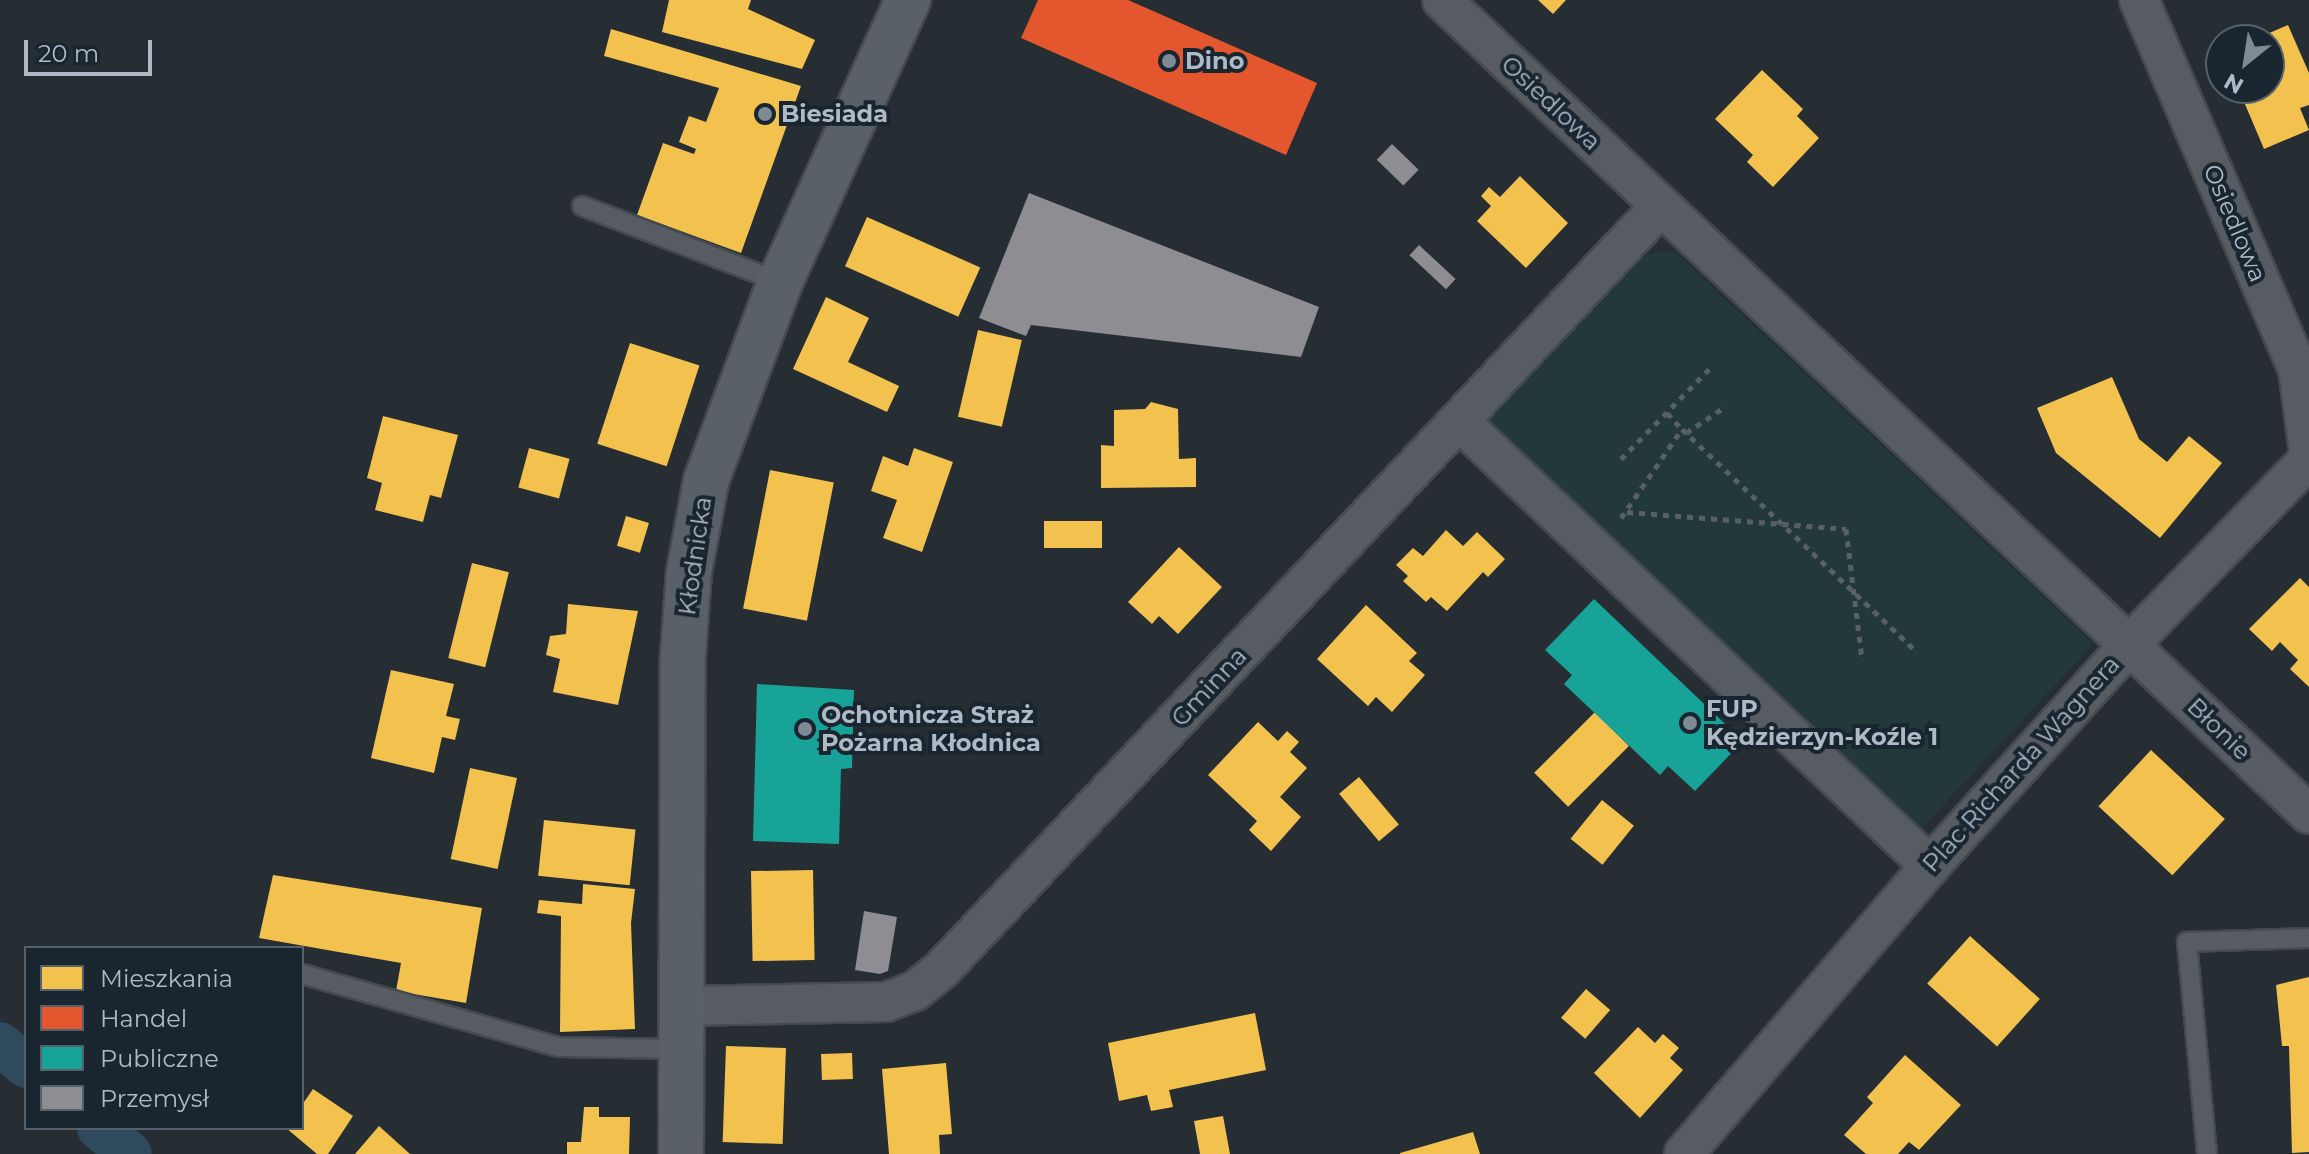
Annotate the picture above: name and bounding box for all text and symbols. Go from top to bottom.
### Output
scale bar [28,24,156,74]
north arrow [2205,24,2285,104]
text: 20 m [38,39,99,68]
place label: Dino [1185,47,1244,75]
street label: Osiedlowa [1495,50,1607,156]
marker: Dino [1160,52,1178,70]
text: N [2219,67,2248,100]
place label: Biesiada [781,100,888,128]
marker: Biesiada [756,105,774,123]
street label: Osiedlowa [2197,160,2273,286]
street label: Kłodnicka [672,495,718,617]
street label: Gminna [1165,642,1253,732]
street label: Plac Richarda Wagnera [1916,650,2126,878]
street label: Błonie [2181,692,2257,766]
place label: FUP Kędzierzyn-Koźle 1 [1706,695,1938,751]
place label: Ochotnicza Straż Pożarna Kłodnica [821,701,1041,757]
marker: FUP Kędzierzyn-Koźle 1 [1681,714,1699,732]
marker: Ochotnicza Straż Pożarna Kłodnica [796,720,814,738]
legend [24,946,304,1130]
text: Mieszkania [100,964,233,993]
text: Handel [100,1004,187,1033]
text: Publiczne [100,1044,219,1073]
text: Przemysł [100,1084,209,1113]

